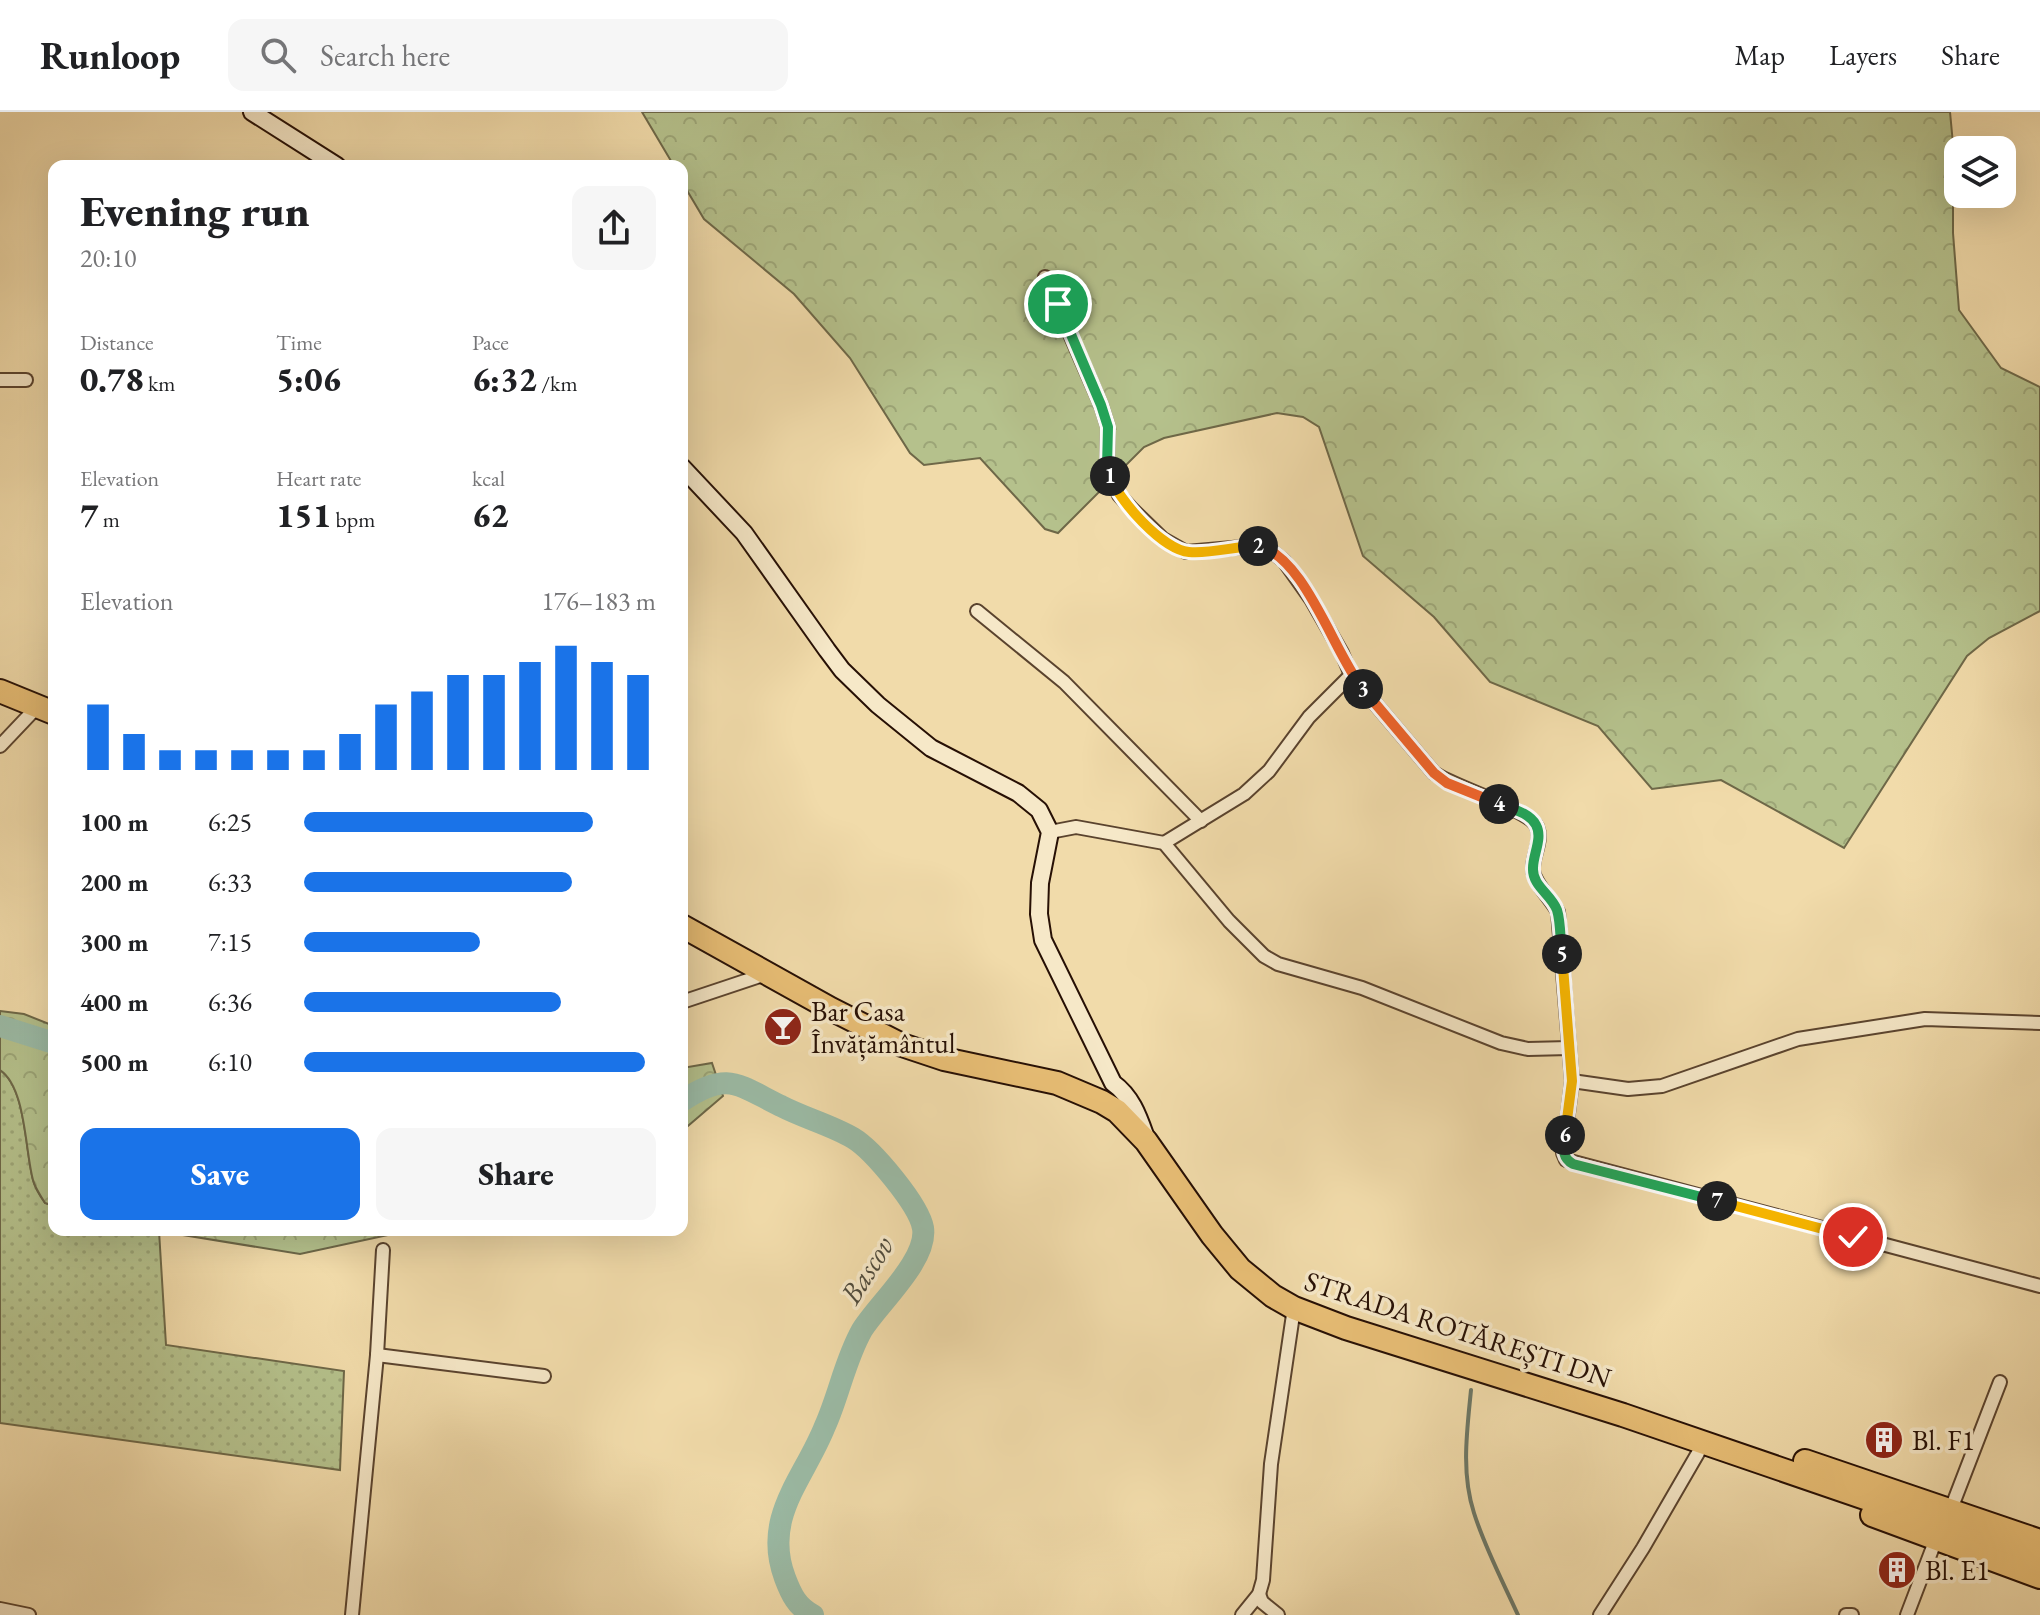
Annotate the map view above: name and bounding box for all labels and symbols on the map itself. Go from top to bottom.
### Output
pin [1024,270,1092,338]
pin: 1 [1090,456,1130,496]
pin: 2 [1238,526,1278,566]
pin: 3 [1343,669,1383,709]
pin: 4 [1479,784,1519,824]
pin: 5 [1542,934,1582,974]
place label: Bar Casa Învățământul [811,993,956,1061]
bar icon: Bar Casa Învățământul [762,1006,804,1048]
pin: 6 [1545,1115,1585,1155]
pin: 7 [1697,1181,1737,1221]
pin [1819,1203,1887,1271]
water label: Bascov [830,1229,902,1312]
street label: STRADA ROTĂREȘTI DN [1300,1262,1616,1396]
building icon: Bl. F1 [1863,1419,1905,1461]
place label: Bl. F1 [1912,1422,1975,1458]
building icon: Bl. E1 [1876,1549,1918,1591]
place label: Bl. E1 [1925,1552,1989,1588]

